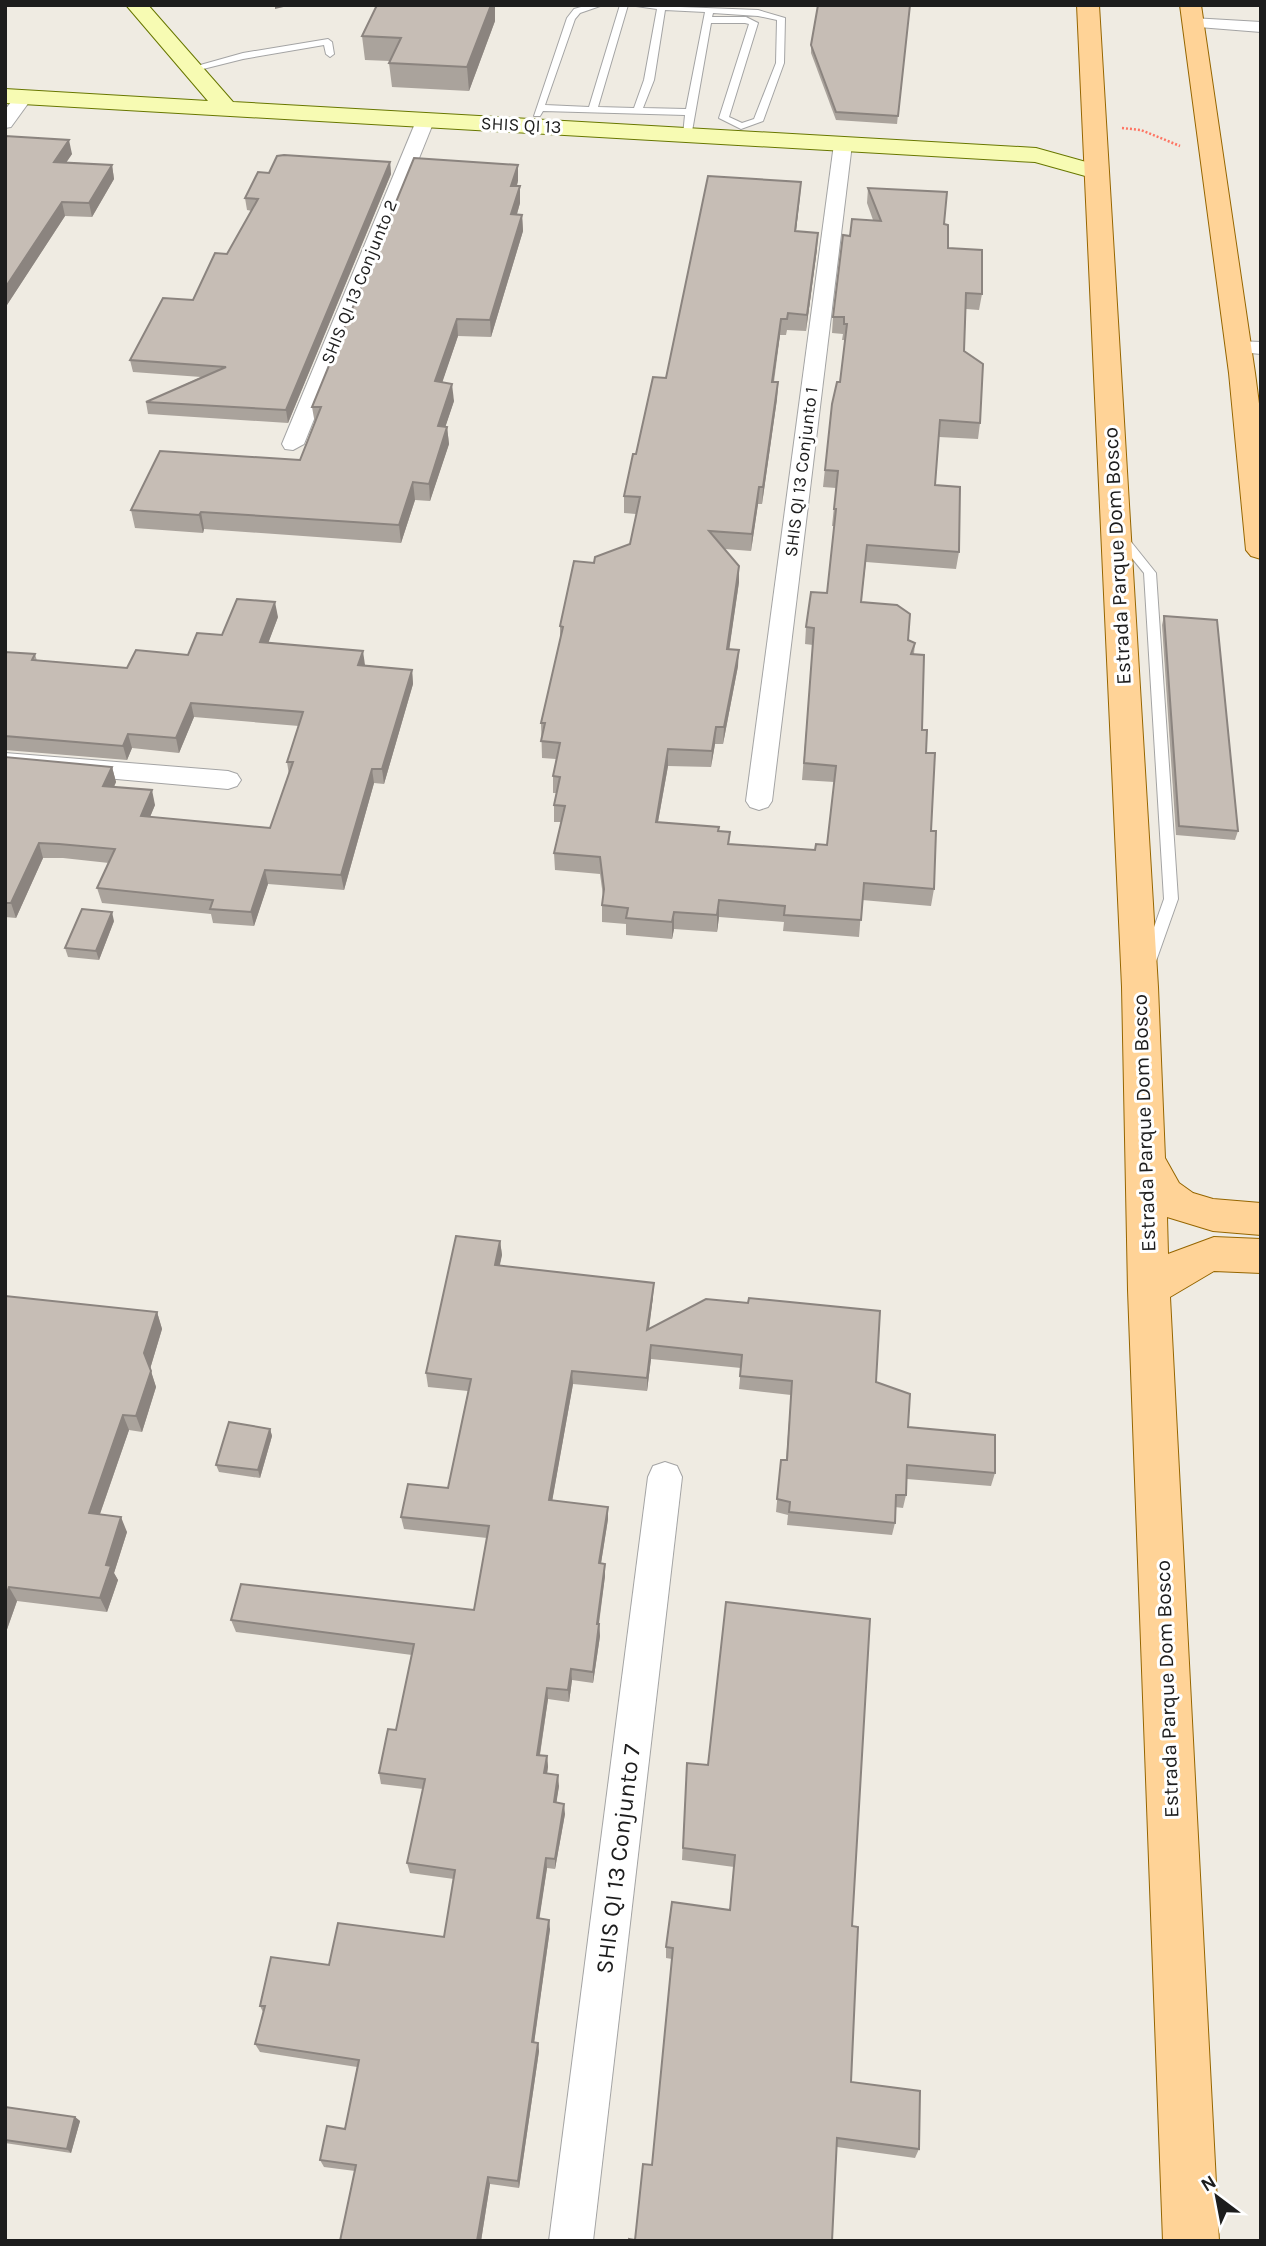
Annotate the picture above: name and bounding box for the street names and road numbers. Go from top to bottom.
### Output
street label: SHIS QI 13 [480,112,562,138]
street label: SHIS QI 13 Conjunto 2 [316,197,402,367]
street label: SHIS QI 13 Conjunto 1 [780,386,822,558]
street label: Estrada Parque Dom Bosco [1098,426,1136,686]
street label: Estrada Parque Dom Bosco [1128,994,1160,1252]
street label: Estrada Parque Dom Bosco [1151,1560,1183,1818]
street label: SHIS QI 13 Conjunto 7 [590,1742,646,1976]

